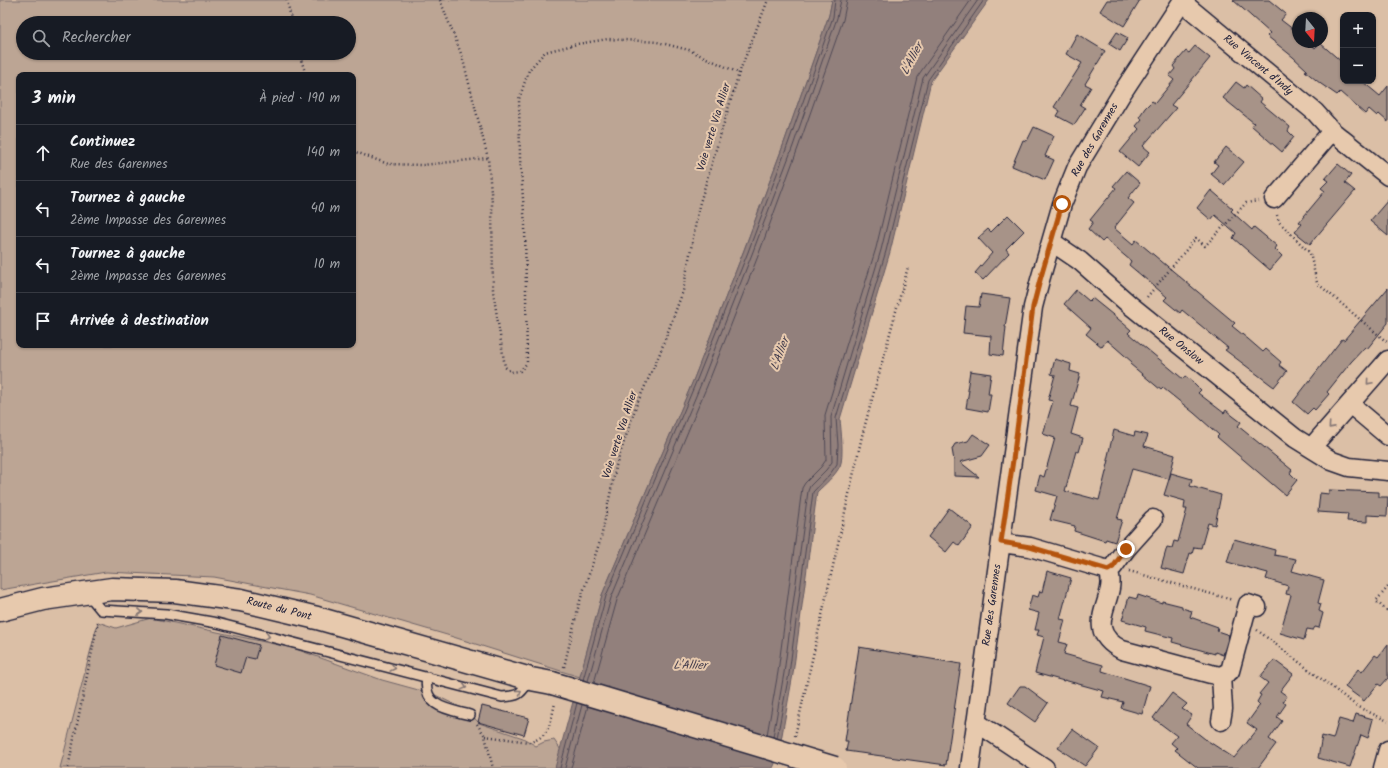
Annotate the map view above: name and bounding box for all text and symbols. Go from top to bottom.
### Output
north arrow [1292,12,1328,48]
map controls [1340,12,1376,84]
button: + [1340,12,1376,48]
search box [16,16,356,60]
text: Rechercher [62,26,130,50]
icon: search [30,27,52,49]
street label: Rue Vincent d'Indy [1219,30,1298,100]
water label: L'Allier [896,37,930,78]
button: − [1340,48,1376,84]
street label: Voie verte Via Allier [692,80,736,173]
text: 3 min [32,85,76,112]
text: À pied · 190 m [259,88,340,109]
street label: Rue des Garennes [1067,100,1124,180]
text: Continuez [70,130,135,154]
icon: ahead [32,142,54,164]
text: 140 m [307,142,340,163]
text: Rue des Garennes [70,154,167,175]
text: Tournez à gauche [70,186,185,210]
route start [1053,195,1071,213]
icon: left [32,198,54,220]
text: 40 m [311,198,340,219]
text: 2ème Impasse des Garennes [70,210,226,231]
text: Tournez à gauche [70,242,185,266]
icon: left [32,254,54,276]
text: 10 m [314,254,340,275]
text: 2ème Impasse des Garennes [70,266,226,287]
text: Arrivée à destination [70,309,209,333]
icon: arrive [32,310,54,332]
street label: Rue Onslow [1155,322,1208,370]
water label: L'Allier [765,332,796,373]
one-way arrow [1367,377,1374,384]
street label: Voie verte Via Allier [597,388,643,481]
one-way arrow [1328,421,1335,429]
route end [1117,540,1135,558]
street label: Rue des Garennes [977,563,1007,647]
street label: Route du Pont [245,592,314,626]
one-way arrow [137,608,143,617]
one-way arrow [263,631,270,640]
water label: L'Allier [673,656,710,675]
one-way arrow [389,663,396,672]
one-way arrow [461,682,468,691]
one-way arrow [514,690,521,697]

